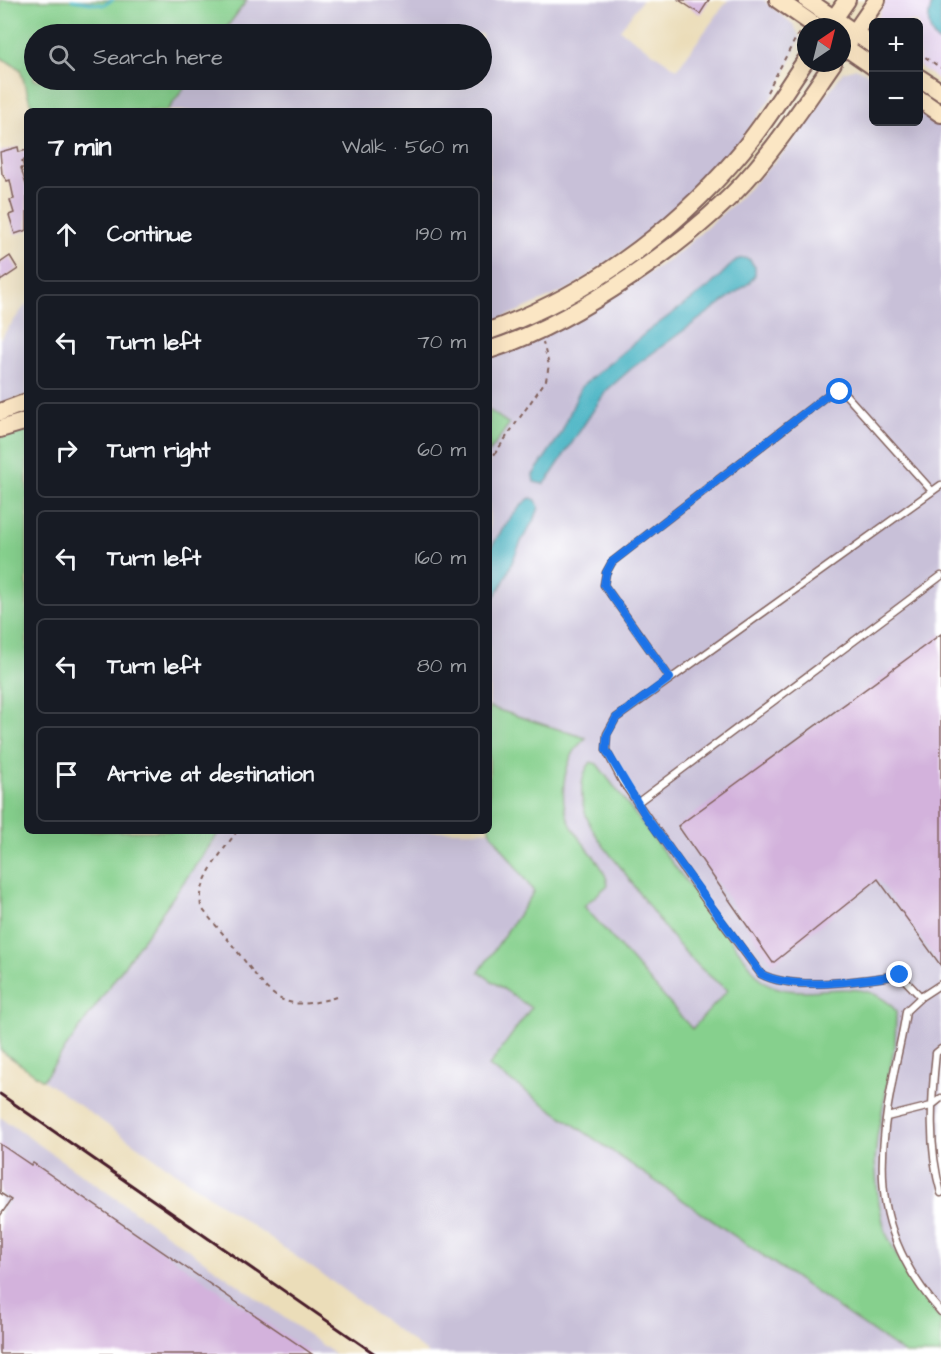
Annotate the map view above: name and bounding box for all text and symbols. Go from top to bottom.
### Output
north arrow [797,18,851,72]
map controls [869,18,923,126]
button: + [869,18,923,72]
search box [24,24,492,90]
icon: search [45,41,78,74]
text: Search here [93,42,223,73]
button: − [869,72,923,126]
text: 7 min [48,129,112,165]
text: Walk · 560 m [342,133,468,161]
icon: ahead [50,218,83,251]
text: Continue [107,219,192,250]
text: 190 m [416,220,466,248]
icon: left [50,326,83,359]
text: Turn left [107,327,201,358]
text: 70 m [418,328,466,356]
route start [826,378,852,404]
icon: right [50,434,83,467]
text: Turn right [107,435,210,466]
text: 60 m [417,436,466,464]
icon: left [50,542,83,575]
text: Turn left [107,543,201,574]
text: 160 m [415,544,466,572]
icon: left [50,650,83,683]
text: Turn left [107,651,201,682]
text: 80 m [417,652,466,680]
icon: arrive [50,758,83,791]
text: Arrive at destination [107,759,314,790]
route end [886,961,912,987]

